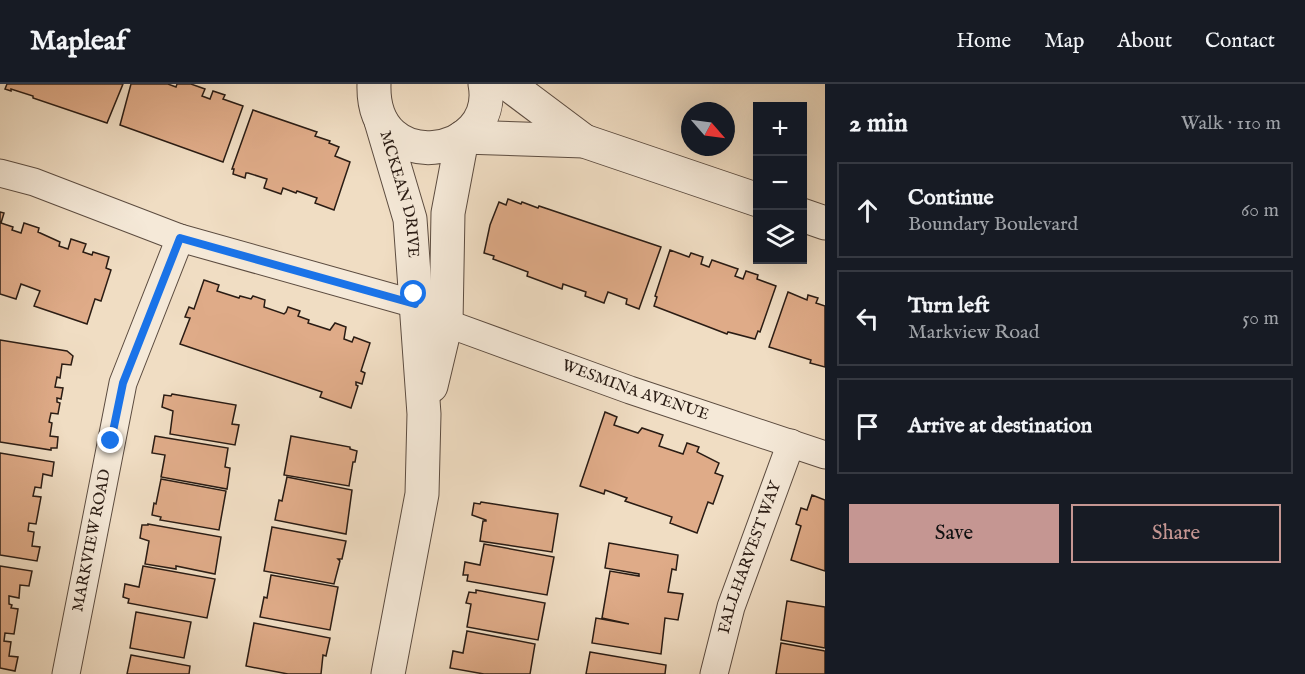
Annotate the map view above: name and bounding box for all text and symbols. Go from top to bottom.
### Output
text: Mapleaf [30,24,126,59]
text: Home [956,28,1011,55]
text: Map [1044,28,1084,55]
text: About [1117,28,1172,55]
text: Contact [1205,28,1275,55]
north arrow [681,102,735,156]
map controls [753,102,807,264]
button: + [753,102,807,156]
text: 2 min [849,107,908,140]
text: Walk · 110 m [1181,111,1281,136]
street label: MCKEAN DRIVE [374,129,423,259]
button: − [753,156,807,210]
text: Continue [908,184,994,212]
icon: ahead [851,194,884,227]
text: 60 m [1241,198,1279,223]
button: layers [753,210,807,264]
text: Boundary Boulevard [908,212,1078,237]
route start [400,280,426,306]
text: Turn left [908,292,990,320]
icon: left [851,302,884,335]
text: 50 m [1242,306,1279,331]
text: Markview Road [908,320,1039,345]
street label: WESMINA AVENUE [559,356,711,426]
icon: arrive [851,410,884,443]
text: Arrive at destination [908,412,1092,440]
route end [97,427,123,453]
street label: MARKVIEW ROAD [68,467,116,614]
street label: FALLHARVEST WAY [715,478,786,636]
button: Save [849,504,1059,563]
button: Share [1071,504,1281,563]

